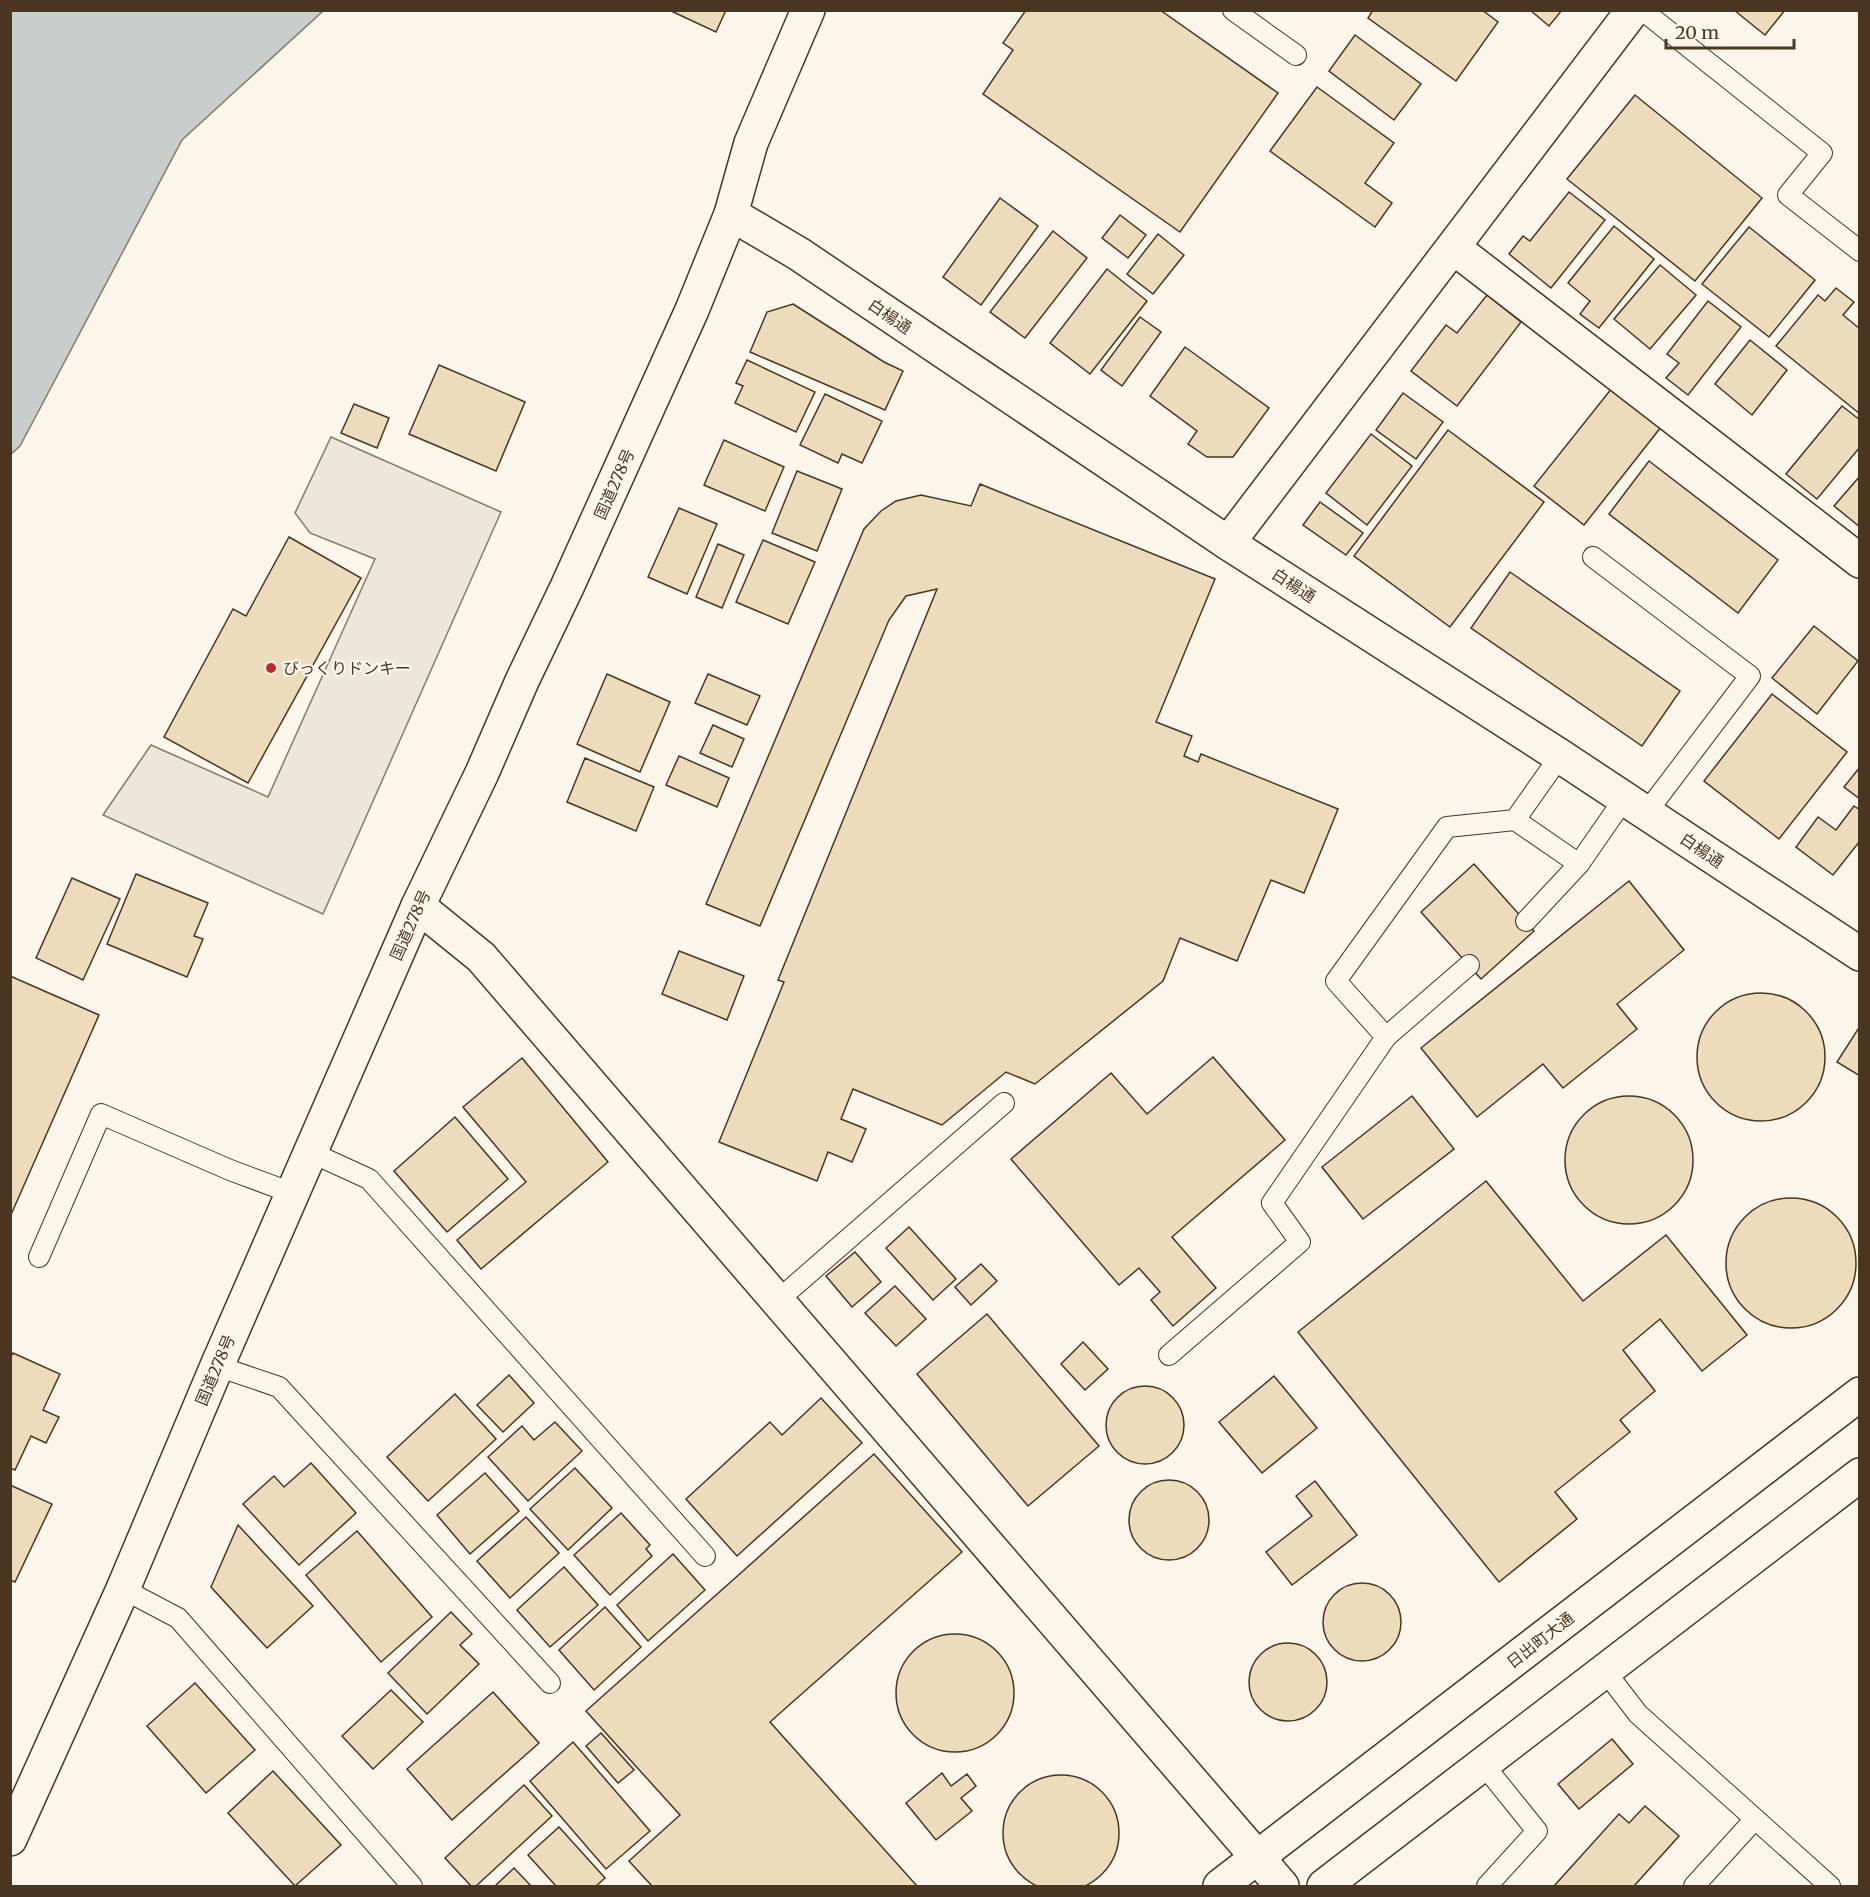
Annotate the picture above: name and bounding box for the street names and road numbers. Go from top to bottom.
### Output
street label: 白楊通 [865,294,915,338]
street label: 国道278号 [590,446,638,522]
street label: 白楊通 [1268,564,1320,606]
street label: 白楊通 [1677,828,1727,872]
street label: 国道278号 [386,887,434,963]
street label: 国道278号 [191,1331,239,1409]
street label: 日出町大通 [1502,1607,1578,1673]

